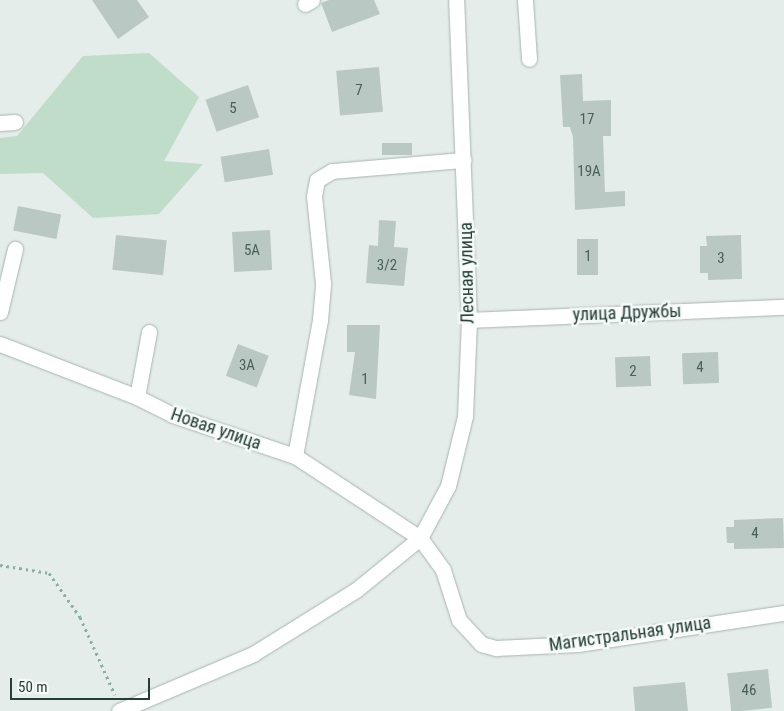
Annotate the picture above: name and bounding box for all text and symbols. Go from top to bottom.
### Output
house number: 7 [355,82,363,100]
house number: 5 [229,100,237,118]
house number: 17 [580,111,594,129]
house number: 19А [577,163,601,181]
street label: Лесная улица [455,222,479,324]
house number: 5А [244,242,260,260]
house number: 1 [584,248,592,266]
house number: 3 [717,250,725,268]
house number: 3/2 [377,257,397,275]
street label: улица Дружбы [572,300,682,326]
house number: 3А [239,357,255,375]
house number: 4 [696,359,704,377]
house number: 2 [629,363,637,381]
house number: 1 [361,371,369,389]
street label: Новая улица [168,403,264,455]
house number: 4 [751,525,759,543]
street label: Магистральная улица [548,612,712,656]
scale bar [12,668,152,700]
text: 50 m [18,678,48,696]
house number: 46 [742,682,756,700]

